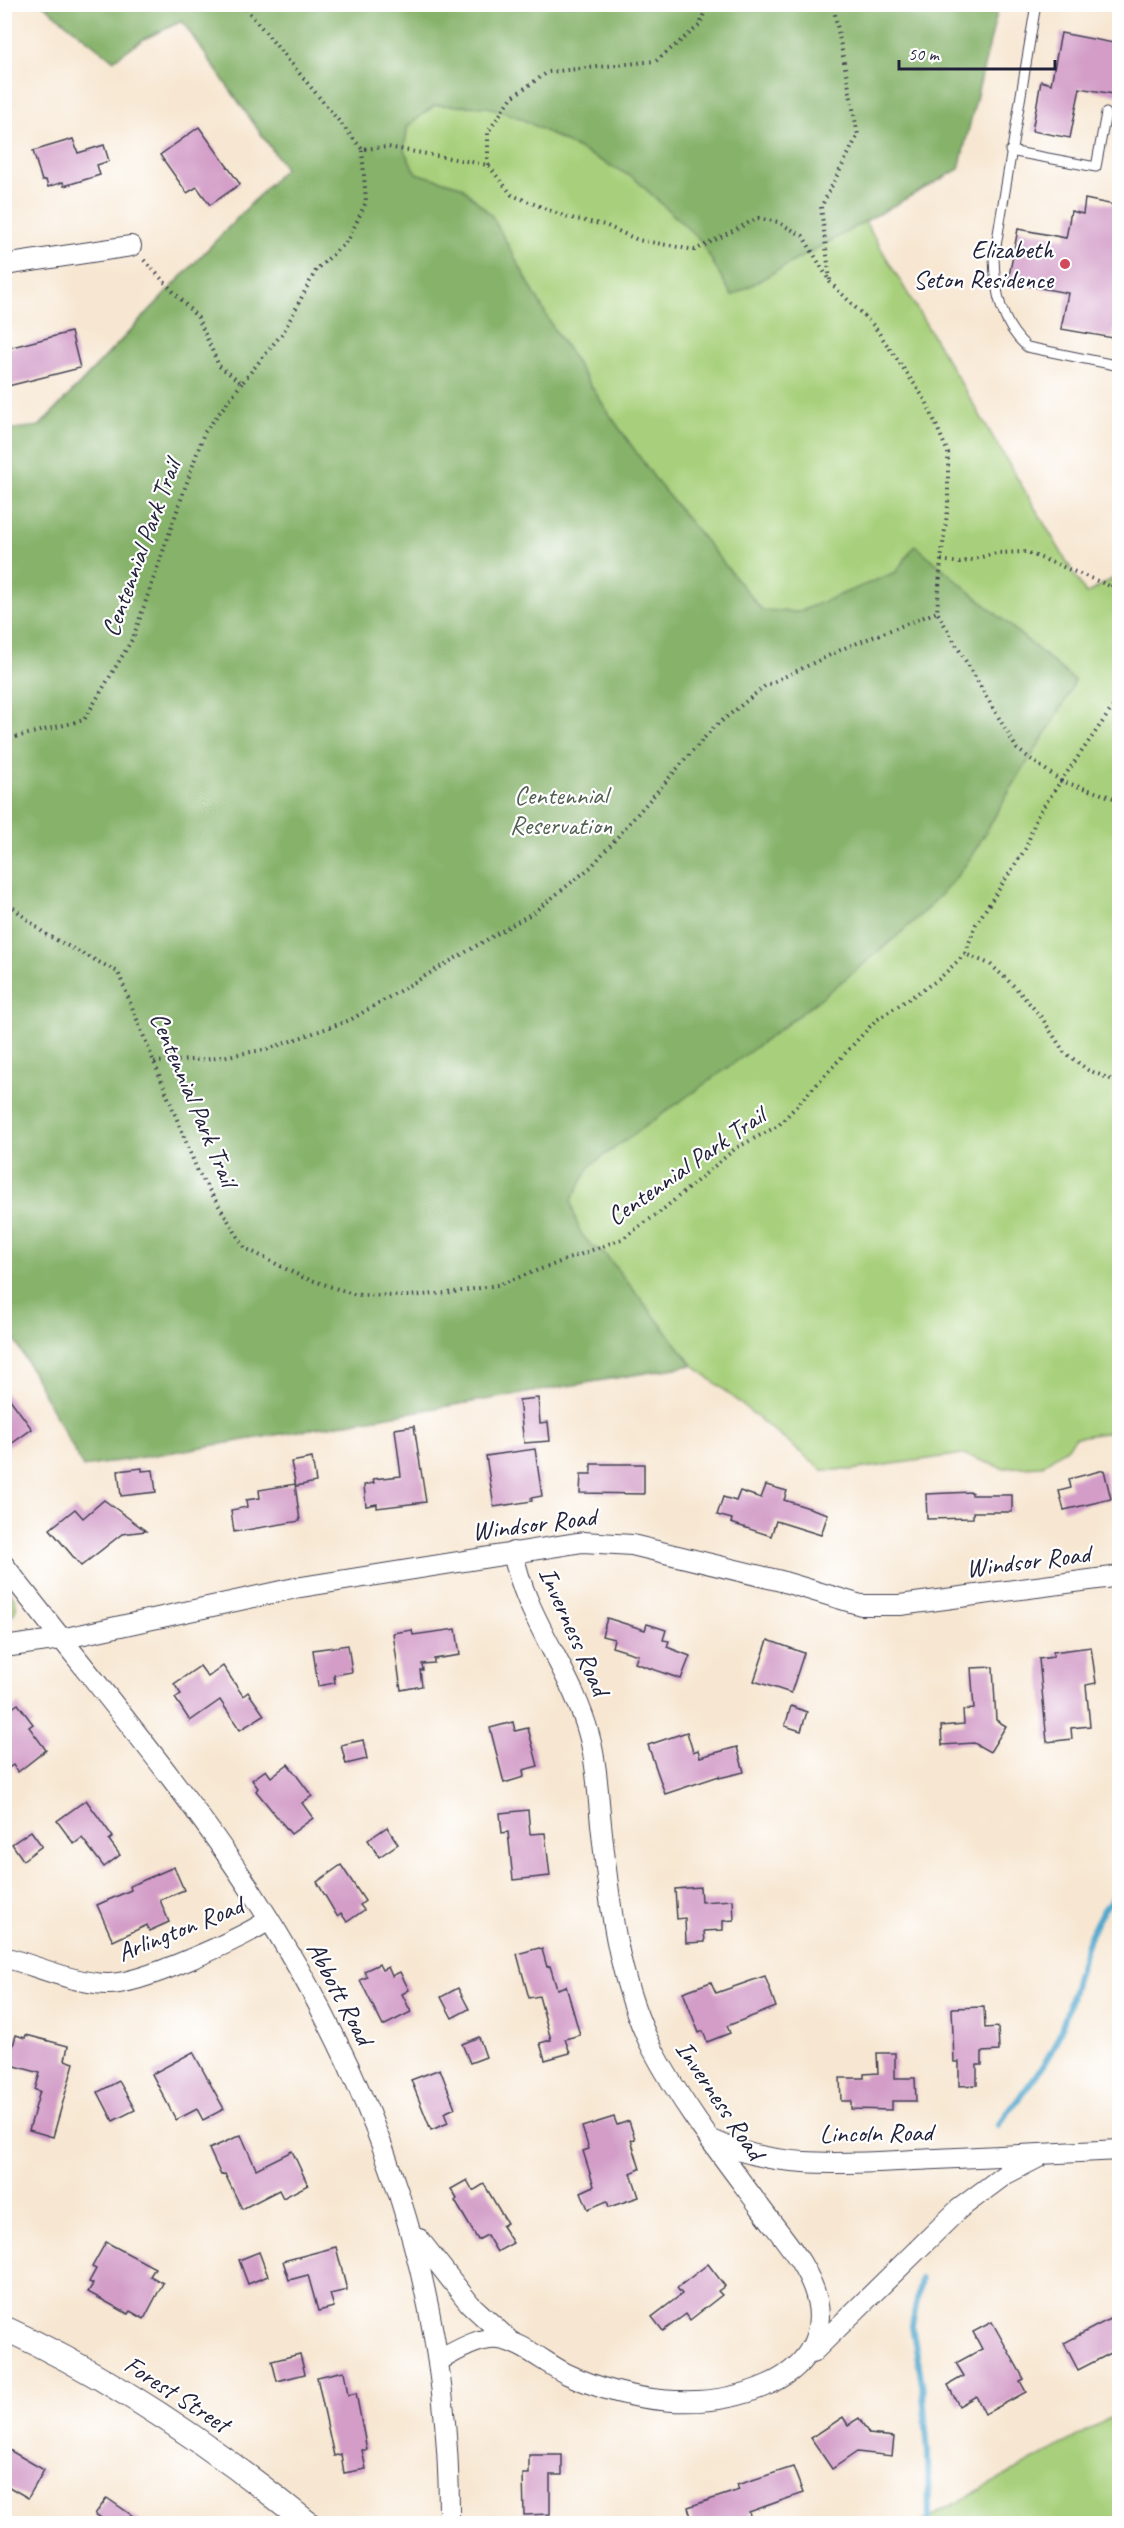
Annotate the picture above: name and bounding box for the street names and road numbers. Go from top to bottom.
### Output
street label: Centennial Park Trail [94,451,190,641]
street label: Centennial Park Trail [142,1007,247,1195]
street label: Centennial Park Trail [600,1097,775,1233]
street label: Windsor Road [470,1500,602,1548]
street label: Windsor Road [964,1537,1096,1585]
street label: Inverness Road [531,1562,618,1704]
street label: Arlington Road [112,1887,251,1969]
street label: Abbott Road [299,1936,383,2054]
street label: Inverness Road [668,2034,774,2169]
street label: Lincoln Road [819,2115,937,2150]
street label: Forest Street [118,2348,239,2442]

